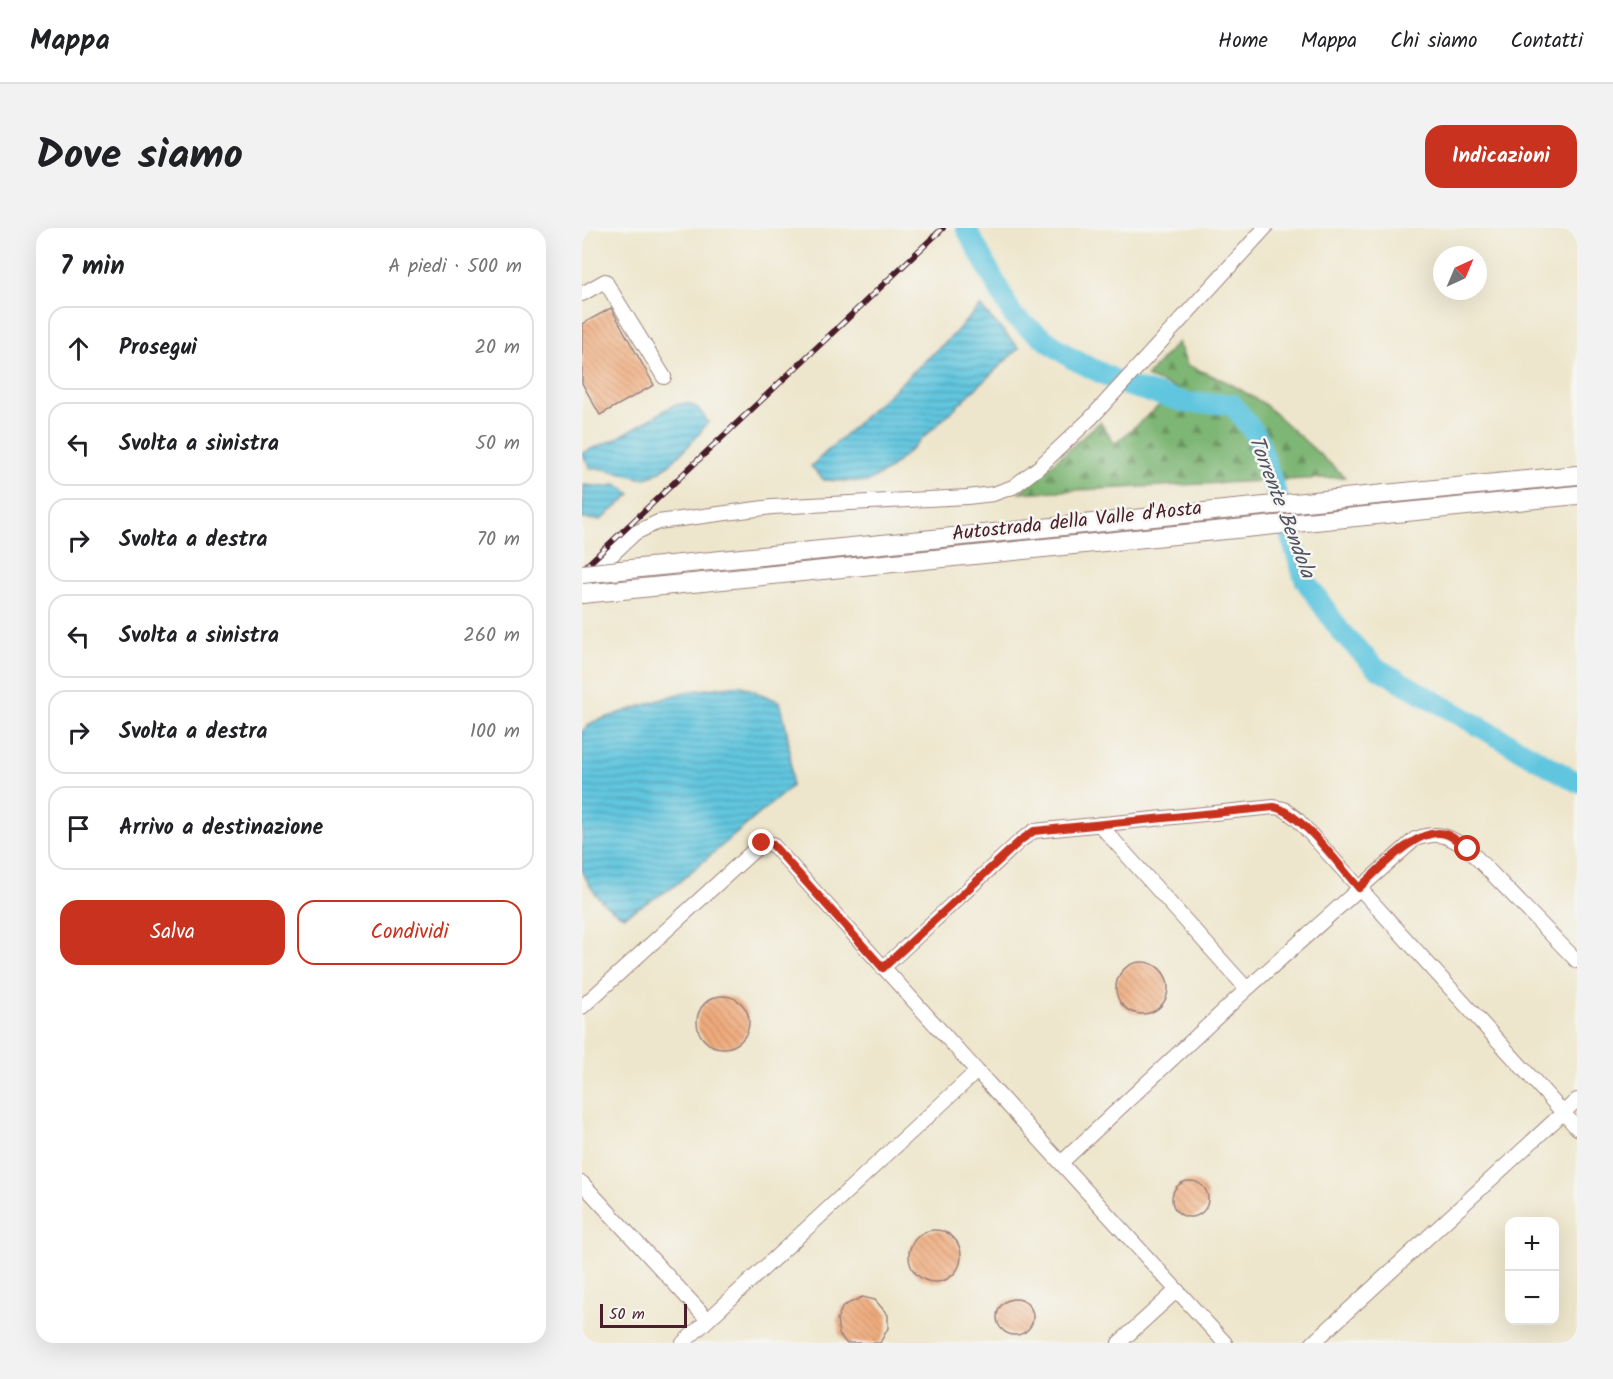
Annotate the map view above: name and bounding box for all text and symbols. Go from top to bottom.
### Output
text: Mappa [30,19,110,64]
text: Home [1218,25,1268,58]
text: Mappa [1301,25,1357,58]
text: Chi siamo [1390,25,1477,58]
text: Contatti [1510,25,1583,58]
text: Dove siamo [36,123,243,190]
button: Indicazioni [1425,125,1577,188]
text: 7 min [60,246,125,288]
north arrow [1433,246,1487,300]
text: A piedi · 500 m [388,251,522,283]
text: Prosegui [119,331,197,366]
icon: ahead [62,332,95,365]
text: 20 m [474,332,520,364]
text: Svolta a sinistra [119,427,279,462]
icon: left [62,428,95,461]
text: 50 m [475,428,520,460]
water label: Torrente Bendola [1239,431,1324,584]
street label: Autostrada della Valle d'Aosta [951,493,1203,551]
text: Svolta a destra [119,523,268,558]
icon: right [62,524,95,557]
text: 70 m [477,524,520,556]
text: Svolta a sinistra [119,619,279,654]
icon: left [62,620,95,653]
text: 260 m [463,620,520,652]
text: Svolta a destra [119,715,268,750]
icon: right [62,716,95,749]
text: 100 m [470,716,520,748]
text: Arrivo a destinazione [119,811,323,846]
icon: arrive [62,812,95,845]
route end [748,829,774,855]
route start [1454,835,1480,861]
button: Salva [60,900,285,965]
button: Condividi [297,900,522,965]
map controls [1505,1217,1559,1325]
button: + [1505,1217,1559,1271]
button: − [1505,1271,1559,1325]
scale bar [600,1301,687,1328]
text: 50 m [609,1302,645,1327]

